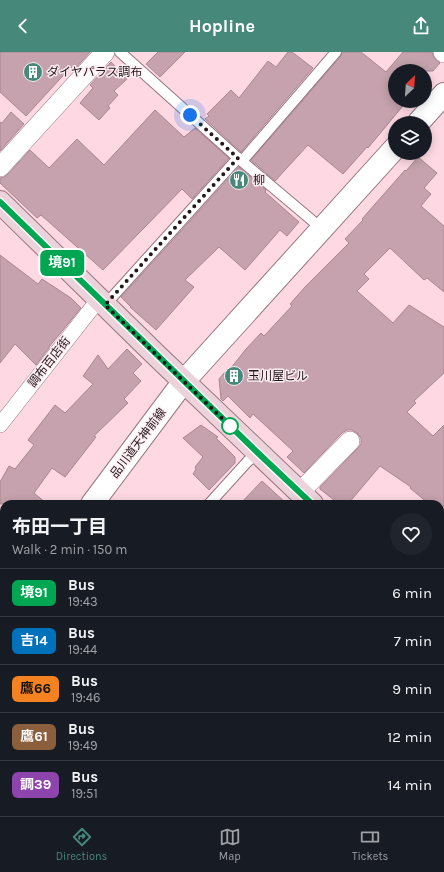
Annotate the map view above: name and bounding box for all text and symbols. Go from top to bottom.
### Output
icon: back [12,15,34,37]
text: Hopline [189,15,255,37]
icon: share [410,15,432,37]
building icon: ダイヤパラス調布 [22,61,44,83]
north arrow [388,64,432,108]
map controls [388,64,432,160]
place label: ダイヤパラス調布 [47,65,142,79]
your location [180,105,200,125]
button: layers [388,116,432,160]
restaurant icon: 柳 [228,169,250,191]
place label: 柳 [253,173,265,187]
line badge: 境91 [39,250,85,276]
text: 境91 [48,254,76,271]
street label: 調布百店街 [25,334,73,390]
building icon: 玉川屋ビル [223,365,245,387]
place label: 玉川屋ビル [248,369,308,383]
street label: 品川道天神前線 [107,405,169,481]
unlabelled marker [221,417,239,435]
button: heart [390,513,432,555]
text: 布田一丁目 [12,516,107,538]
text: Walk · 2 min · 150 m [12,542,127,557]
text: Bus [68,576,95,594]
text: 境91 [20,584,48,601]
text: 6 min [392,584,432,602]
text: 19:43 [68,594,98,609]
text: Bus [68,624,95,642]
text: 吉14 [20,632,48,649]
text: 7 min [394,632,432,650]
text: 19:44 [68,642,97,657]
text: Bus [71,672,98,690]
text: 鷹66 [20,680,51,697]
text: 9 min [392,680,432,698]
text: 19:46 [71,690,101,705]
text: Bus [68,720,95,738]
text: 鷹61 [20,728,48,745]
text: 12 min [387,728,432,746]
text: 19:49 [68,738,98,753]
text: Bus [71,768,98,786]
text: 調39 [20,776,51,793]
text: 14 min [388,776,432,794]
text: 19:51 [71,786,98,801]
tab: Directions [56,826,107,863]
tab: Map [219,826,241,863]
tab: Tickets [352,826,388,863]

